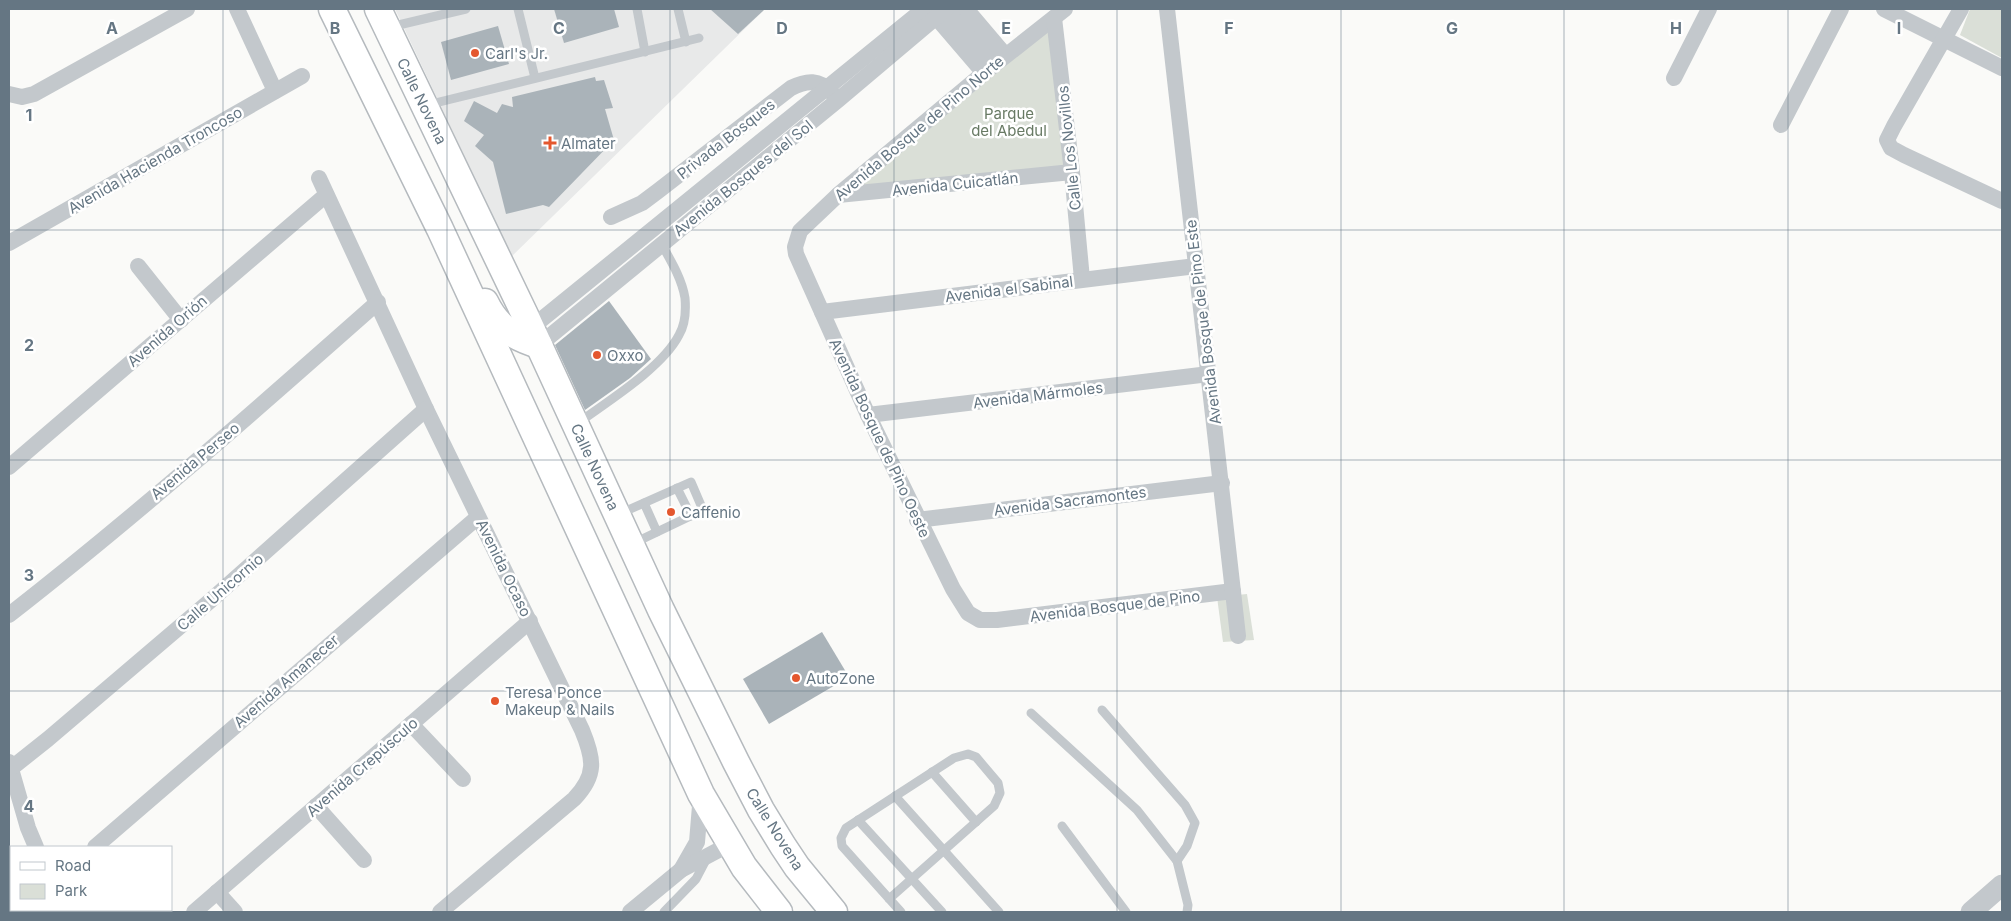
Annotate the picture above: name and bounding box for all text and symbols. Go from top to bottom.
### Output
text: A [106,18,118,38]
text: B [330,18,340,38]
text: C [553,18,565,38]
text: D [776,18,788,38]
text: E [1001,18,1011,38]
text: F [1224,18,1234,38]
text: G [1446,18,1458,38]
text: H [1670,18,1682,38]
text: I [1897,18,1901,38]
place label: Carl's Jr. [485,44,548,63]
marker: Carl's Jr. [469,47,481,59]
street label: Avenida Bosque de Pino Norte [830,51,1008,205]
street label: Calle Novena [393,55,451,147]
street label: Calle Los Novillos [1053,85,1085,211]
street label: Privada Bosques [673,95,779,183]
street label: Avenida Hacienda Troncoso [64,102,246,218]
park label: Parque del Abedul [971,104,1047,140]
text: 1 [26,105,32,125]
street label: Avenida Bosques del Sol [669,116,817,240]
place label: Almater [561,134,616,153]
marker: Almater [543,136,557,150]
street label: Avenida Cuicatlán [891,168,1019,200]
street label: Avenida Bosque de Pino Este [1181,219,1225,425]
street label: Avenida el Sabinal [944,272,1074,306]
street label: Avenida Orión [123,291,211,371]
text: 2 [24,335,34,355]
street label: Avenida Bosque de Pino Oeste [825,335,935,541]
place label: Oxxo [607,346,644,365]
marker: Oxxo [591,349,603,361]
street label: Avenida Mármoles [972,378,1104,412]
street label: Avenida Perseo [147,418,243,504]
street label: Calle Novena [567,420,623,514]
street label: Avenida Sacramontes [993,482,1147,520]
place label: Caffenio [681,503,741,522]
marker: Caffenio [665,506,677,518]
street label: Avenida Ocaso [472,516,536,620]
street label: Calle Unicornio [173,549,267,635]
text: 3 [24,565,34,585]
street label: Avenida Bosque de Pino [1029,586,1201,626]
street label: Avenida Amanecer [230,630,343,732]
place label: AutoZone [806,669,875,688]
marker: AutoZone [790,672,802,684]
place label: Teresa Ponce Makeup & Nails [505,683,615,719]
marker: Teresa Ponce Makeup & Nails [489,695,501,707]
street label: Avenida Crepúsculo [302,713,422,821]
street label: Calle Novena [742,784,808,874]
text: 4 [24,796,35,816]
legend [10,846,172,911]
text: Road [55,856,91,875]
text: Park [55,881,88,900]

